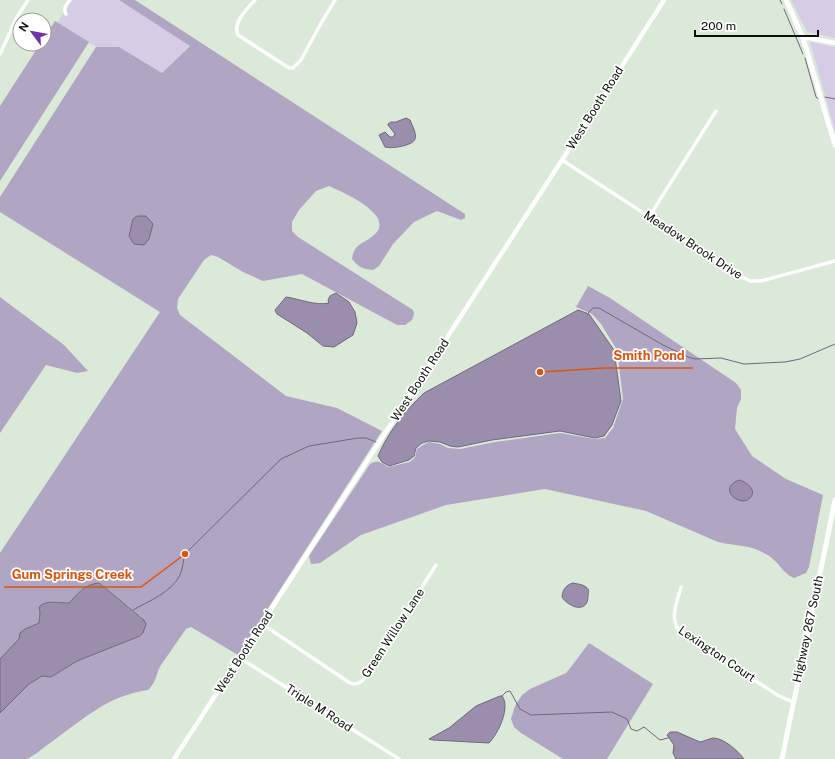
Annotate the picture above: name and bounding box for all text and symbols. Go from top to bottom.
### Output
north arrow [12,12,52,52]
scale bar [695,12,818,38]
text: 200 m [701,19,736,33]
text: N [16,20,31,34]
street label: West Booth Road [564,64,626,152]
street label: Meadow Brook Drive [641,208,745,282]
street label: West Booth Road [388,336,452,424]
callout: Smith Pond [605,343,693,368]
text: Smith Pond [613,348,685,363]
callout: Gum Springs Creek [4,562,141,587]
text: Gum Springs Creek [12,567,133,582]
street label: Highway 267 South [790,574,826,684]
street label: Green Willow Lane [359,585,427,680]
street label: West Booth Road [212,608,276,696]
street label: Lexington Court [676,623,758,685]
street label: Triple M Road [283,681,355,735]

